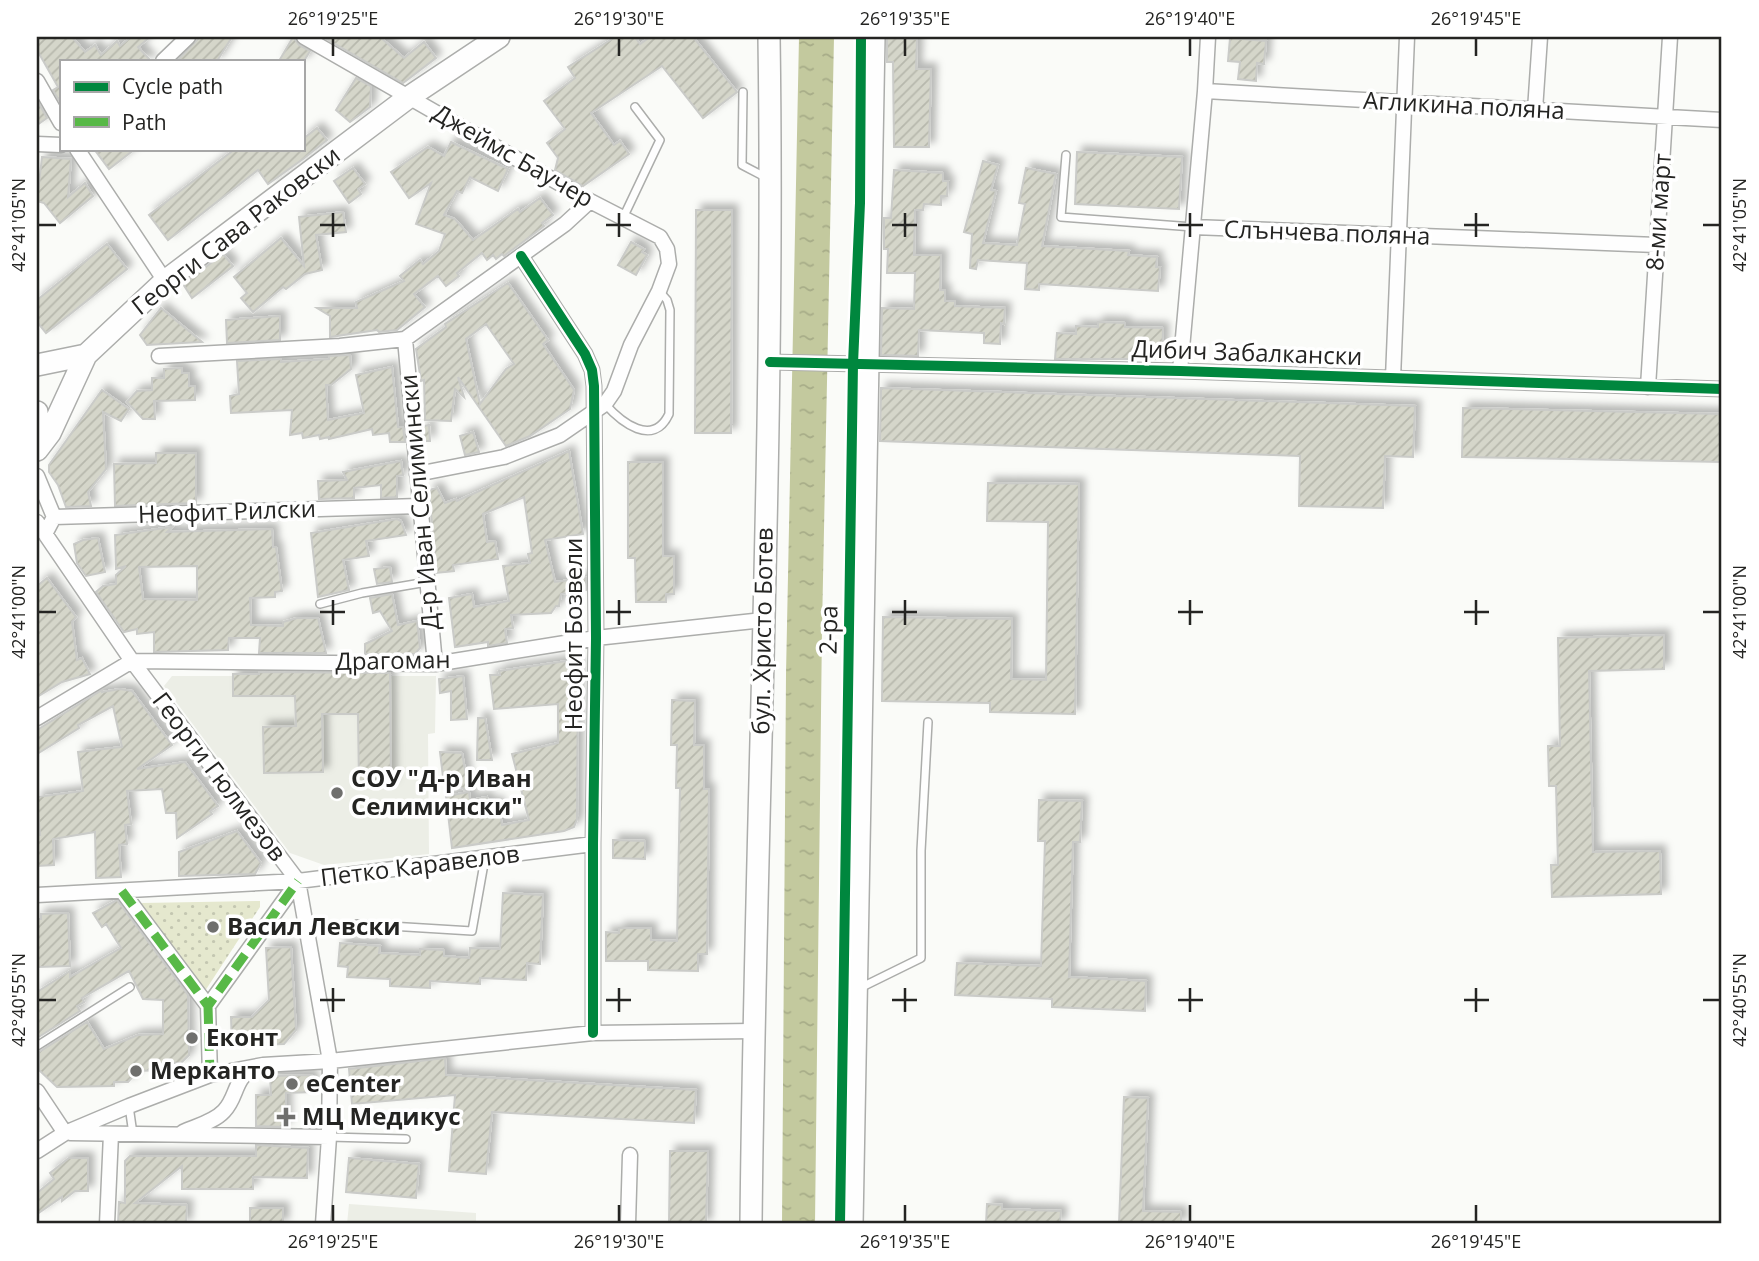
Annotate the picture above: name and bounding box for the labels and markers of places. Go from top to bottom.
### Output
place label: СОУ "Д-р Иван Селимински" [351,761,532,822]
marker: СОУ "Д-р Иван Селимински" [329,785,345,801]
place label: Васил Левски [227,909,401,942]
marker: Васил Левски [205,919,221,935]
place label: Еконт [206,1020,278,1053]
marker: Еконт [184,1030,200,1046]
place label: Мерканто [150,1053,275,1086]
marker: Мерканто [128,1063,144,1079]
place label: eCenter [306,1066,401,1099]
marker: eCenter [284,1076,300,1092]
place label: МЦ Медикус [302,1099,460,1132]
marker: МЦ Медикус [276,1107,296,1127]

